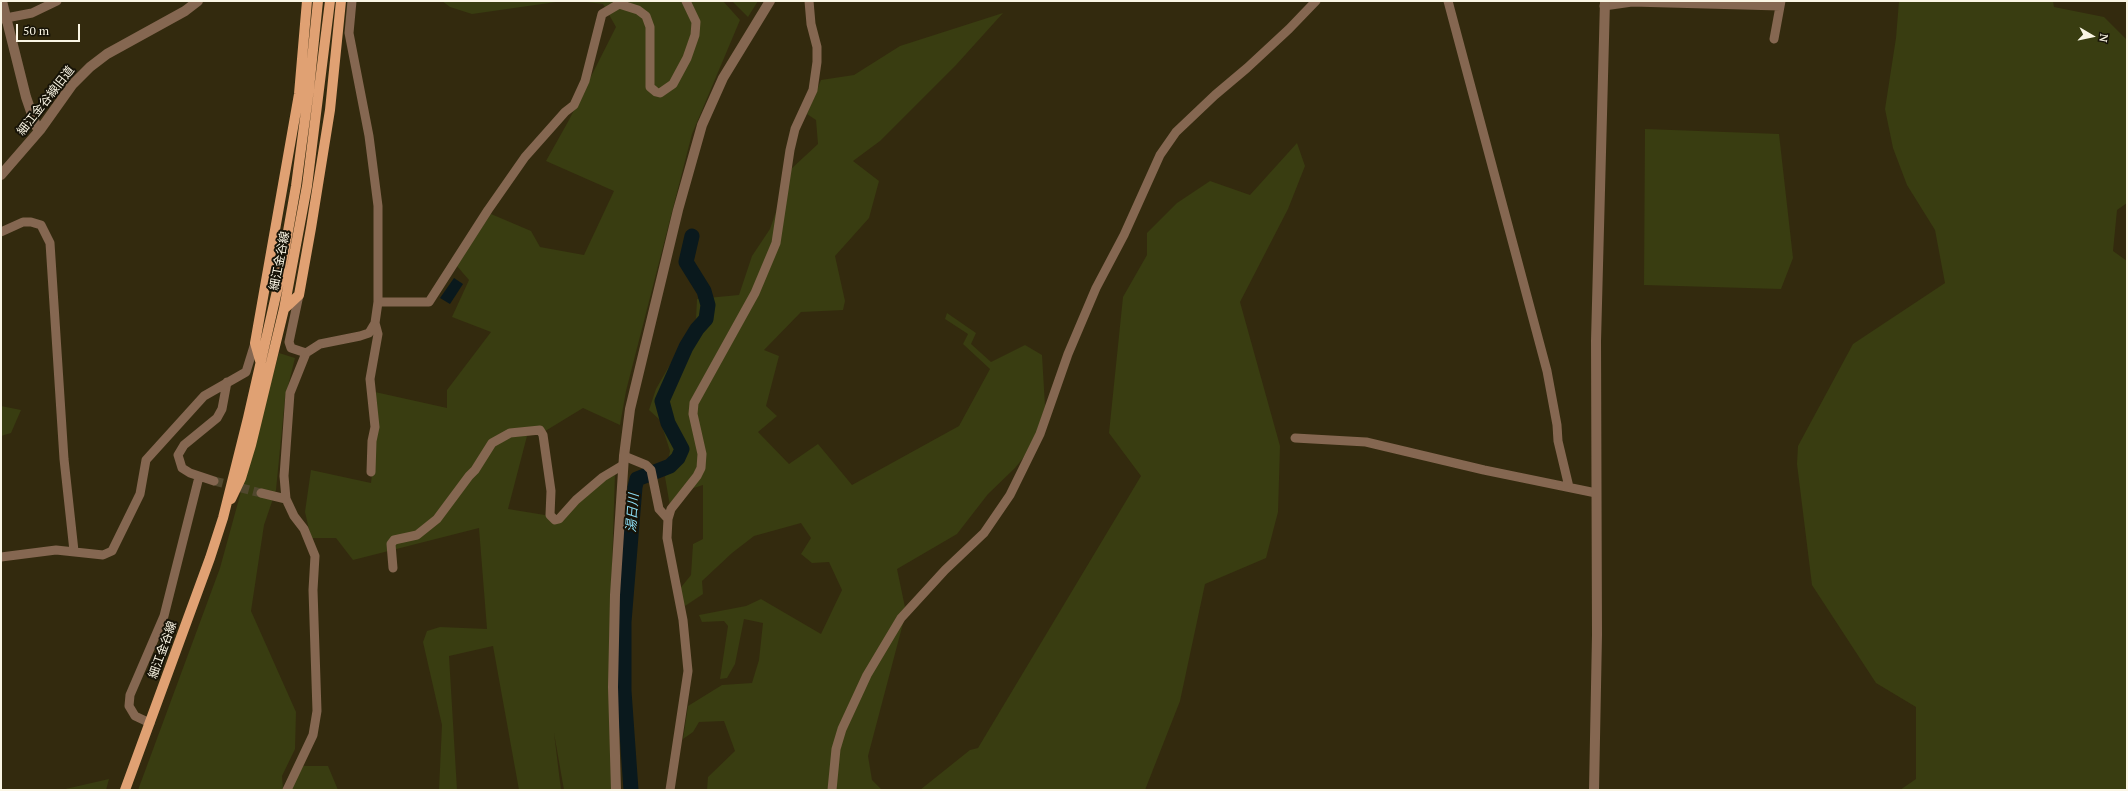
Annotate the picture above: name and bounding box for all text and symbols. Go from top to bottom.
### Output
scale bar [18,16,82,42]
north arrow [2072,16,2112,56]
text: 50 m [23,23,49,38]
text: N [2096,33,2111,43]
street label: 細江金谷線旧道 [14,63,78,139]
street label: 細江金谷線 [267,230,293,292]
water label: 湯日川 [624,493,642,533]
street label: 細江金谷線 [146,619,180,681]

